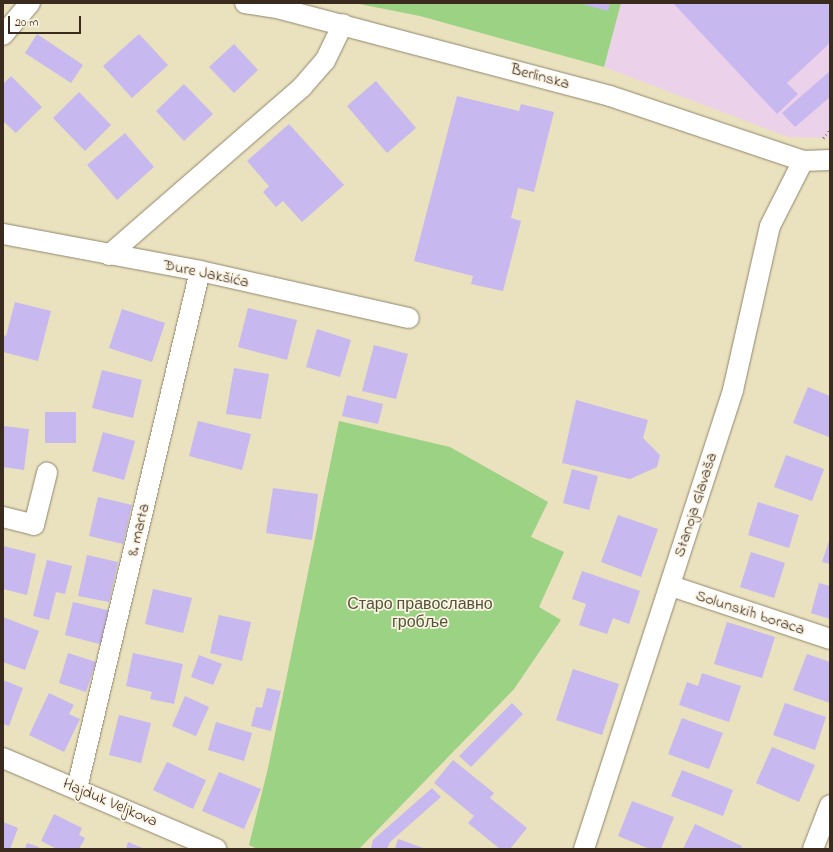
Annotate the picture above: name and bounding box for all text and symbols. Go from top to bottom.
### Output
scale bar [10,8,83,34]
text: 20 m [15,14,38,32]
street label: Berlinska [508,60,572,94]
street label: Đure Jakšića [161,256,251,292]
street label: Stanoja Glavaša [670,450,722,560]
street label: 8. marta [124,502,154,558]
street label: Solunskih boraca [693,586,807,640]
park label: Старо православно гробље [347,595,493,633]
street label: Hajduk Veljkova [60,774,160,832]

